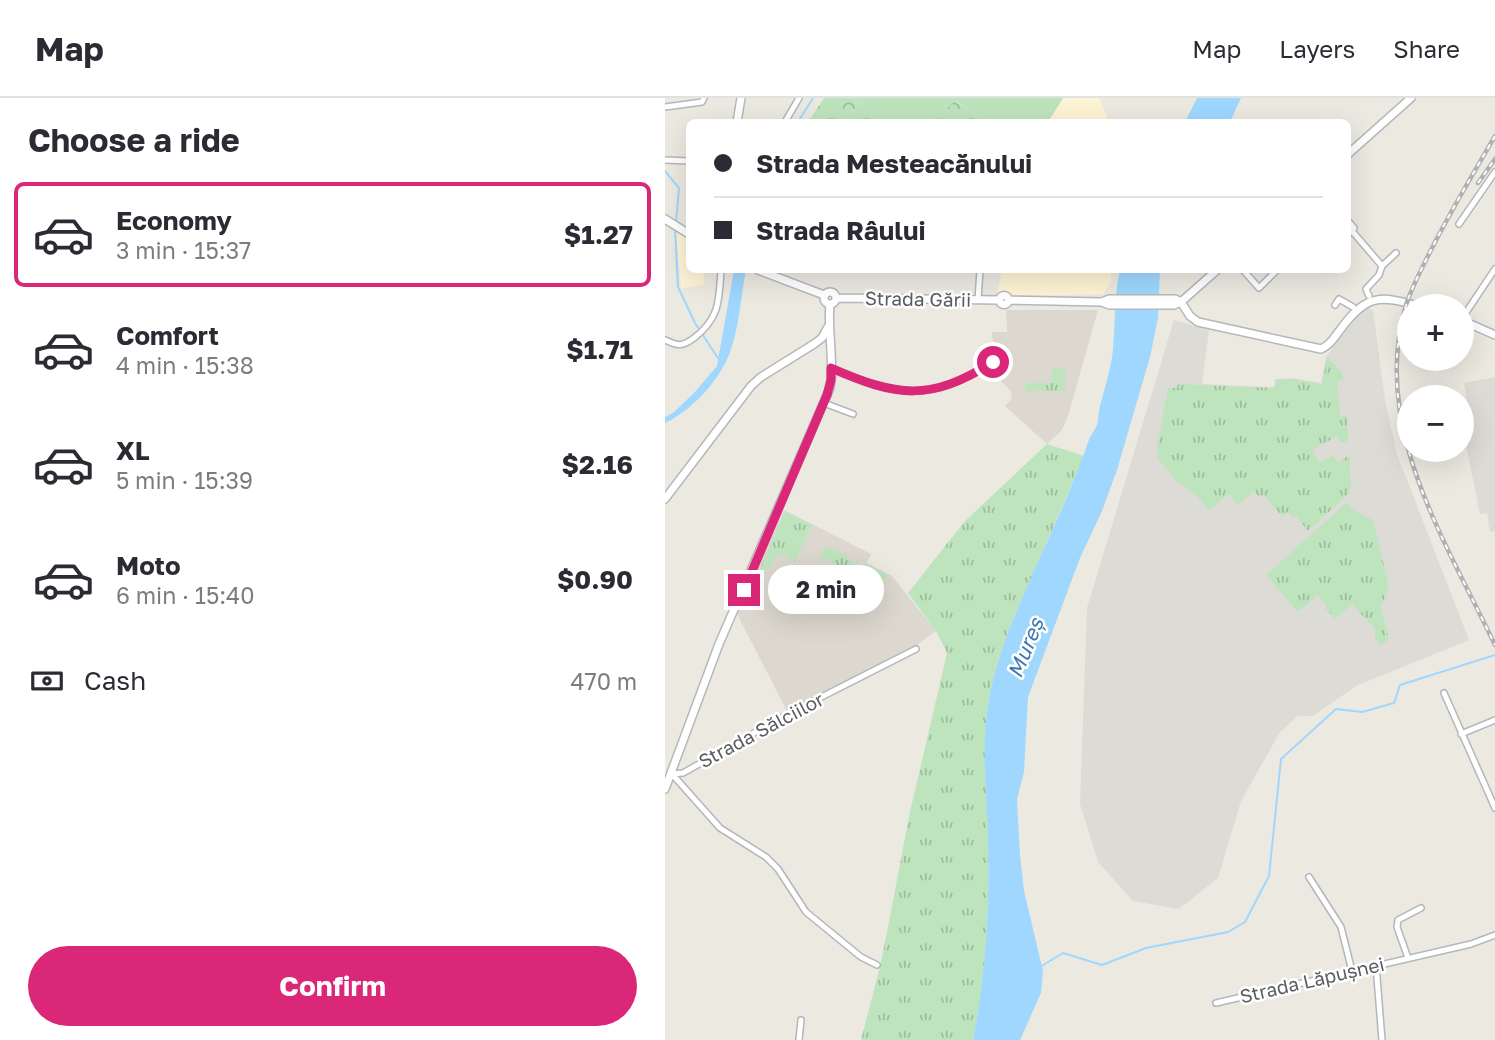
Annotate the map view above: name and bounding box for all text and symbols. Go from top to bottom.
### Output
text: Map [35,29,104,68]
text: Map [1192,34,1241,63]
text: Layers [1279,34,1355,63]
text: Share [1393,34,1460,63]
text: Choose a ride [28,121,240,159]
text: Strada Mesteacănului [756,148,1032,179]
icon: car [32,203,95,266]
text: Economy [116,205,232,236]
text: Strada Râului [756,215,926,246]
text: $1.27 [564,219,633,250]
text: 3 min · 15:37 [116,236,251,264]
street label: Strada Gării [865,286,971,311]
map controls [1397,294,1474,462]
button: + [1397,294,1474,371]
icon: car [32,318,95,381]
text: Comfort [116,320,219,351]
text: $1.71 [566,334,633,365]
route start [977,346,1009,378]
text: 4 min · 15:38 [116,351,254,379]
button: − [1397,385,1474,462]
icon: car [32,433,95,496]
text: XL [116,435,150,466]
text: $2.16 [561,449,633,480]
text: 5 min · 15:39 [116,466,253,494]
icon: car [32,548,95,611]
text: Moto [116,550,181,581]
text: $0.90 [557,564,633,595]
callout: 2 min [769,566,884,614]
route end [728,574,760,606]
text: 2 min [796,575,856,603]
text: 6 min · 15:40 [116,581,254,609]
water label: Mureș [1001,613,1049,681]
icon: cash [28,662,66,700]
text: Cash [84,665,146,696]
text: 470 m [570,667,637,695]
street label: Strada Sălciilor [694,687,828,772]
button: Confirm [28,946,637,1026]
street label: Strada Lăpușnei [1238,952,1386,1007]

